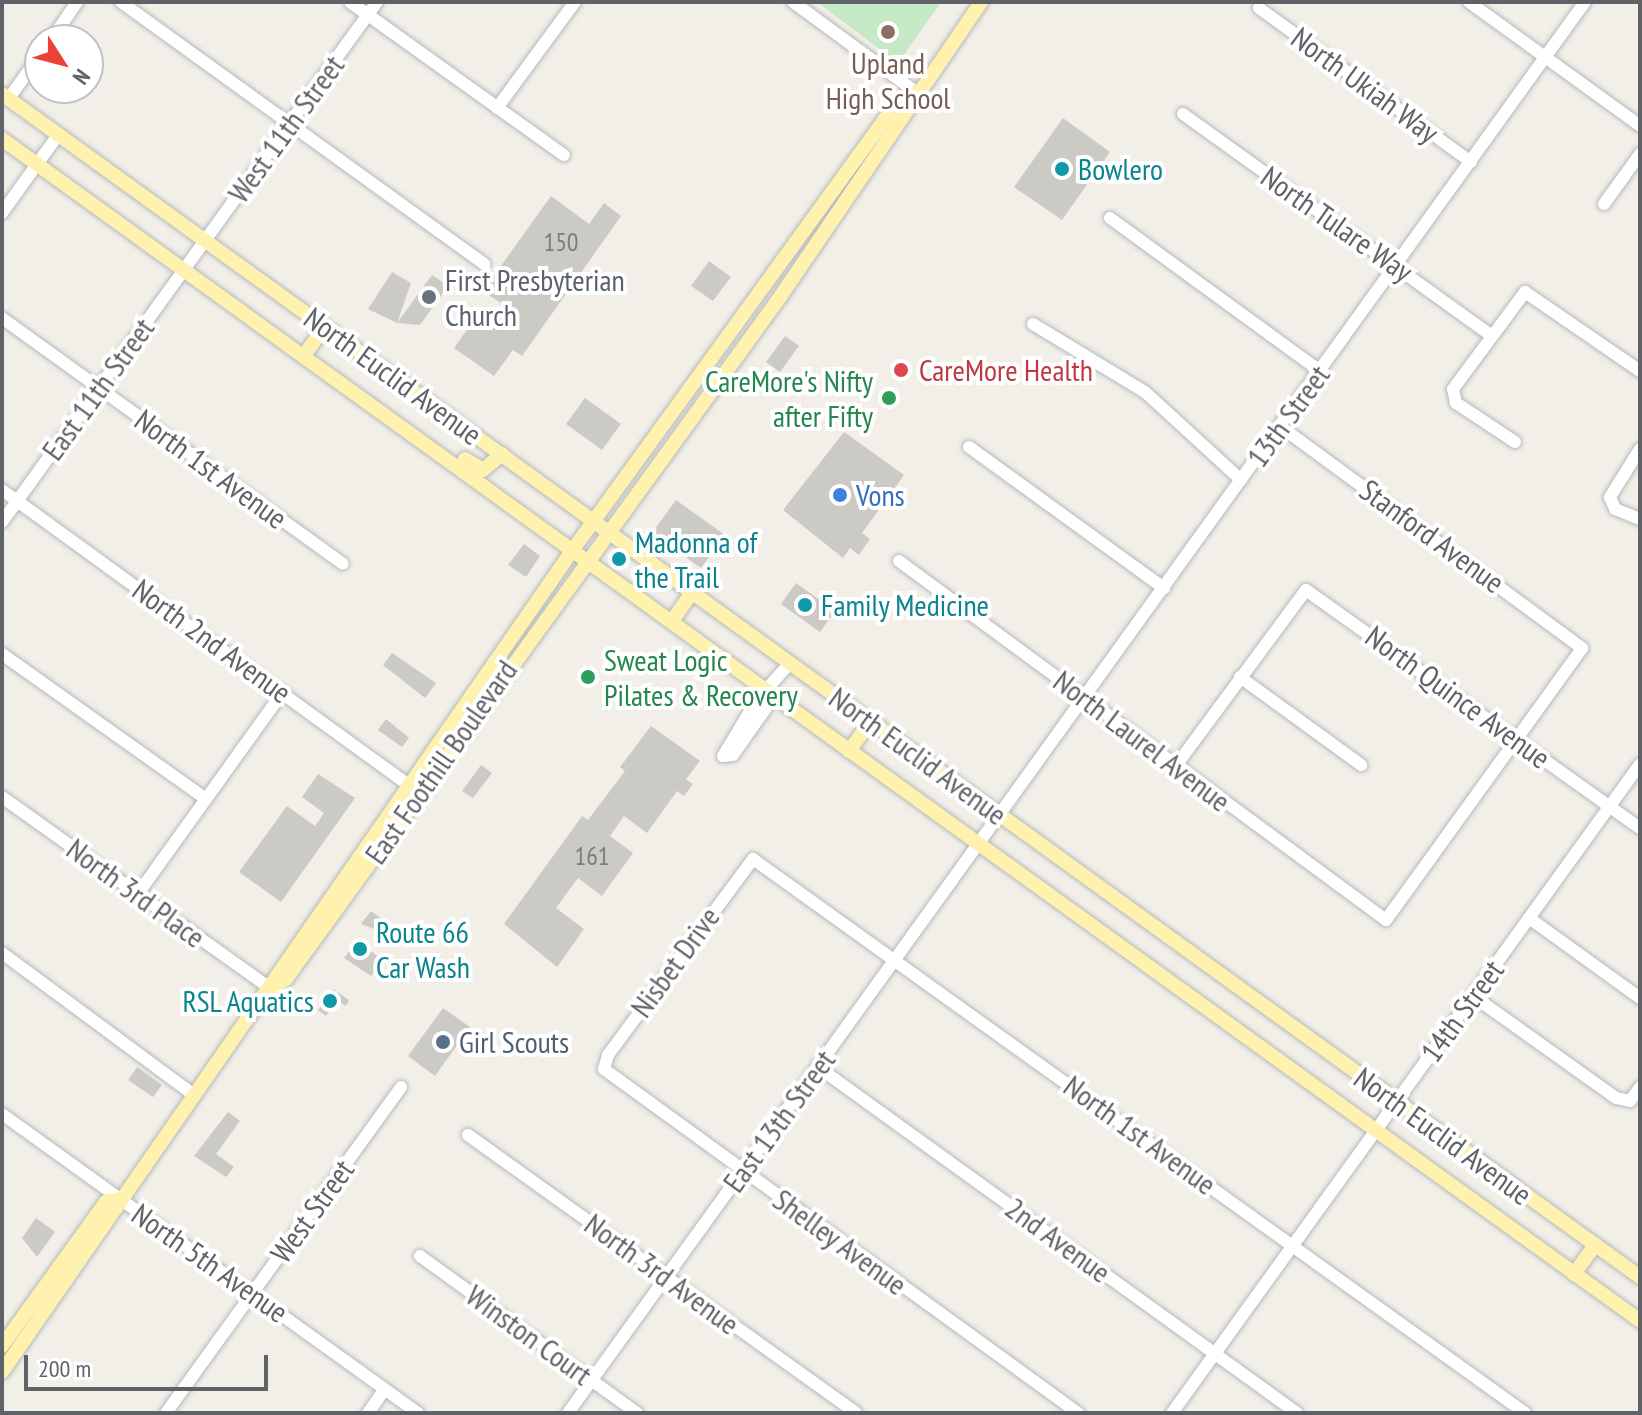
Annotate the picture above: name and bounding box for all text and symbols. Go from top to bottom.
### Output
street label: North Ukiah Way [1284,19,1446,151]
marker: Upland High School [879,23,897,41]
north arrow [24,24,104,104]
place label: Upland High School [826,45,950,116]
street label: West 11th Street [221,48,351,210]
text: N [67,64,97,90]
place label: Bowlero [1078,151,1163,187]
street label: North Tulare Way [1254,158,1420,290]
marker: Bowlero [1053,160,1071,178]
house number: 150 [543,226,579,258]
place label: First Presbyterian Church [445,262,625,332]
marker: First Presbyterian Church [420,288,438,306]
street label: North Euclid Avenue [297,299,489,453]
street label: East 11th Street [34,311,162,467]
place label: CareMore Health [919,352,1093,388]
street label: 13th Street [1239,358,1337,474]
marker: CareMore Health [890,359,912,381]
place label: CareMore's Nifty after Fifty [705,363,873,434]
marker: CareMore's Nifty after Fifty [880,389,898,407]
street label: North 1st Avenue [128,402,294,536]
street label: Stanford Avenue [1353,471,1511,601]
place label: Vons [856,477,905,513]
marker: Vons [831,486,849,504]
place label: Madonna of the Trail [635,524,757,594]
marker: Madonna of the Trail [610,550,628,568]
street label: North 2nd Avenue [125,571,299,711]
place label: Family Medicine [821,587,990,623]
marker: Family Medicine [796,596,814,614]
street label: North Quince Avenue [1359,618,1557,776]
place label: Sweat Logic Pilates & Recovery [604,642,798,712]
street label: East Foothill Boulevard [357,653,525,871]
street label: North Laurel Avenue [1046,663,1238,819]
marker: Sweat Logic Pilates & Recovery [579,668,597,686]
street label: North Euclid Avenue [822,679,1014,833]
street label: North 3rd Place [60,831,212,955]
house number: 161 [574,840,610,872]
street label: Nisbet Drive [623,900,727,1024]
place label: Route 66 Car Wash [376,914,470,984]
marker: Route 66 Car Wash [351,940,369,958]
street label: 14th Street [1413,953,1511,1069]
place label: RSL Aquatics [181,983,314,1019]
marker: RSL Aquatics [321,992,339,1010]
place label: Girl Scouts [459,1024,569,1060]
marker: Girl Scouts [434,1033,452,1051]
street label: East 13th Street [715,1043,843,1199]
street label: North Euclid Avenue [1347,1059,1539,1213]
street label: North 1st Avenue [1057,1068,1223,1202]
street label: West Street [263,1153,361,1269]
street label: Shelley Avenue [766,1181,914,1303]
street label: 2nd Avenue [998,1190,1118,1290]
street label: North 5th Avenue [125,1196,295,1330]
street label: North 3rd Avenue [577,1206,747,1342]
street label: Winston Court [459,1277,599,1393]
scale bar [28,1339,272,1389]
text: 200 m [38,1353,91,1384]

